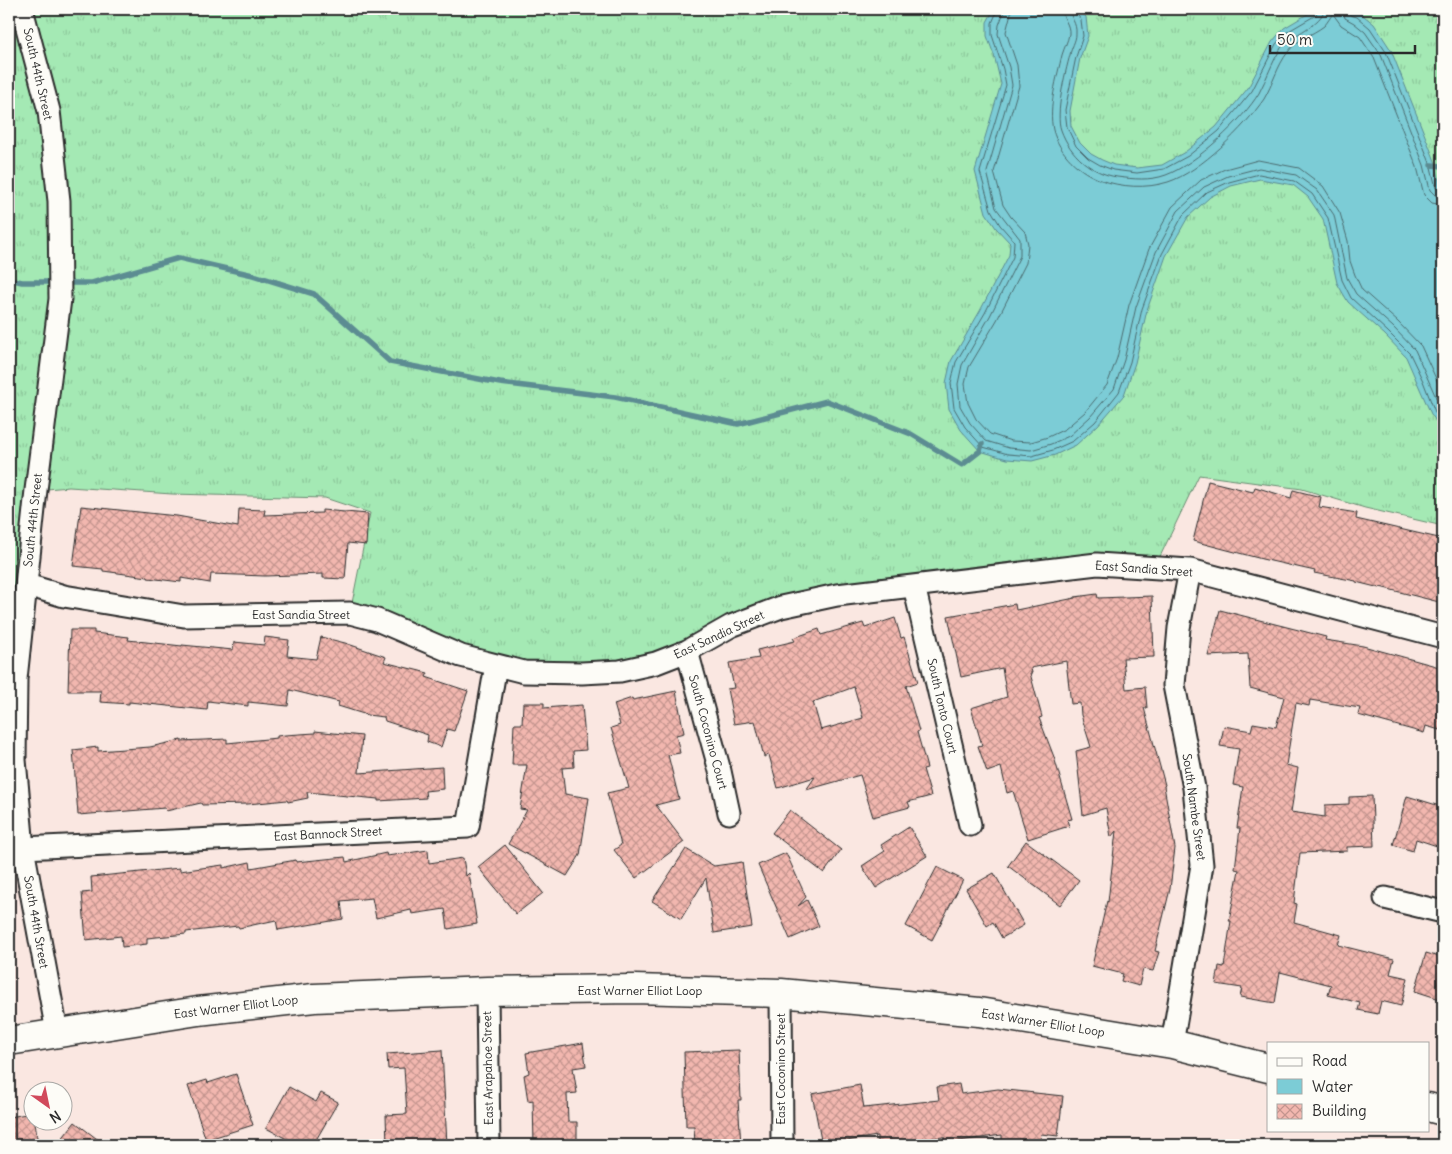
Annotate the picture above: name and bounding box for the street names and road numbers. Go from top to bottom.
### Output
street label: South 44th Street [21,26,56,121]
street label: South 44th Street [20,472,45,567]
street label: East Sandia Street [1095,558,1193,579]
street label: East Sandia Street [252,607,350,622]
street label: East Sandia Street [671,607,766,662]
street label: South Tonto Court [924,657,961,755]
street label: South Coconino Court [686,673,731,791]
street label: South Nambe Street [1180,753,1209,861]
street label: East Bannock Street [273,823,383,844]
street label: South 44th Street [21,874,52,969]
street label: East Warner Elliot Loop [578,983,703,998]
street label: East Warner Elliot Loop [173,991,299,1022]
street label: East Warner Elliot Loop [980,1005,1106,1040]
street label: East Arapahoe Street [479,1011,496,1125]
street label: East Coconino Street [773,1013,788,1125]

